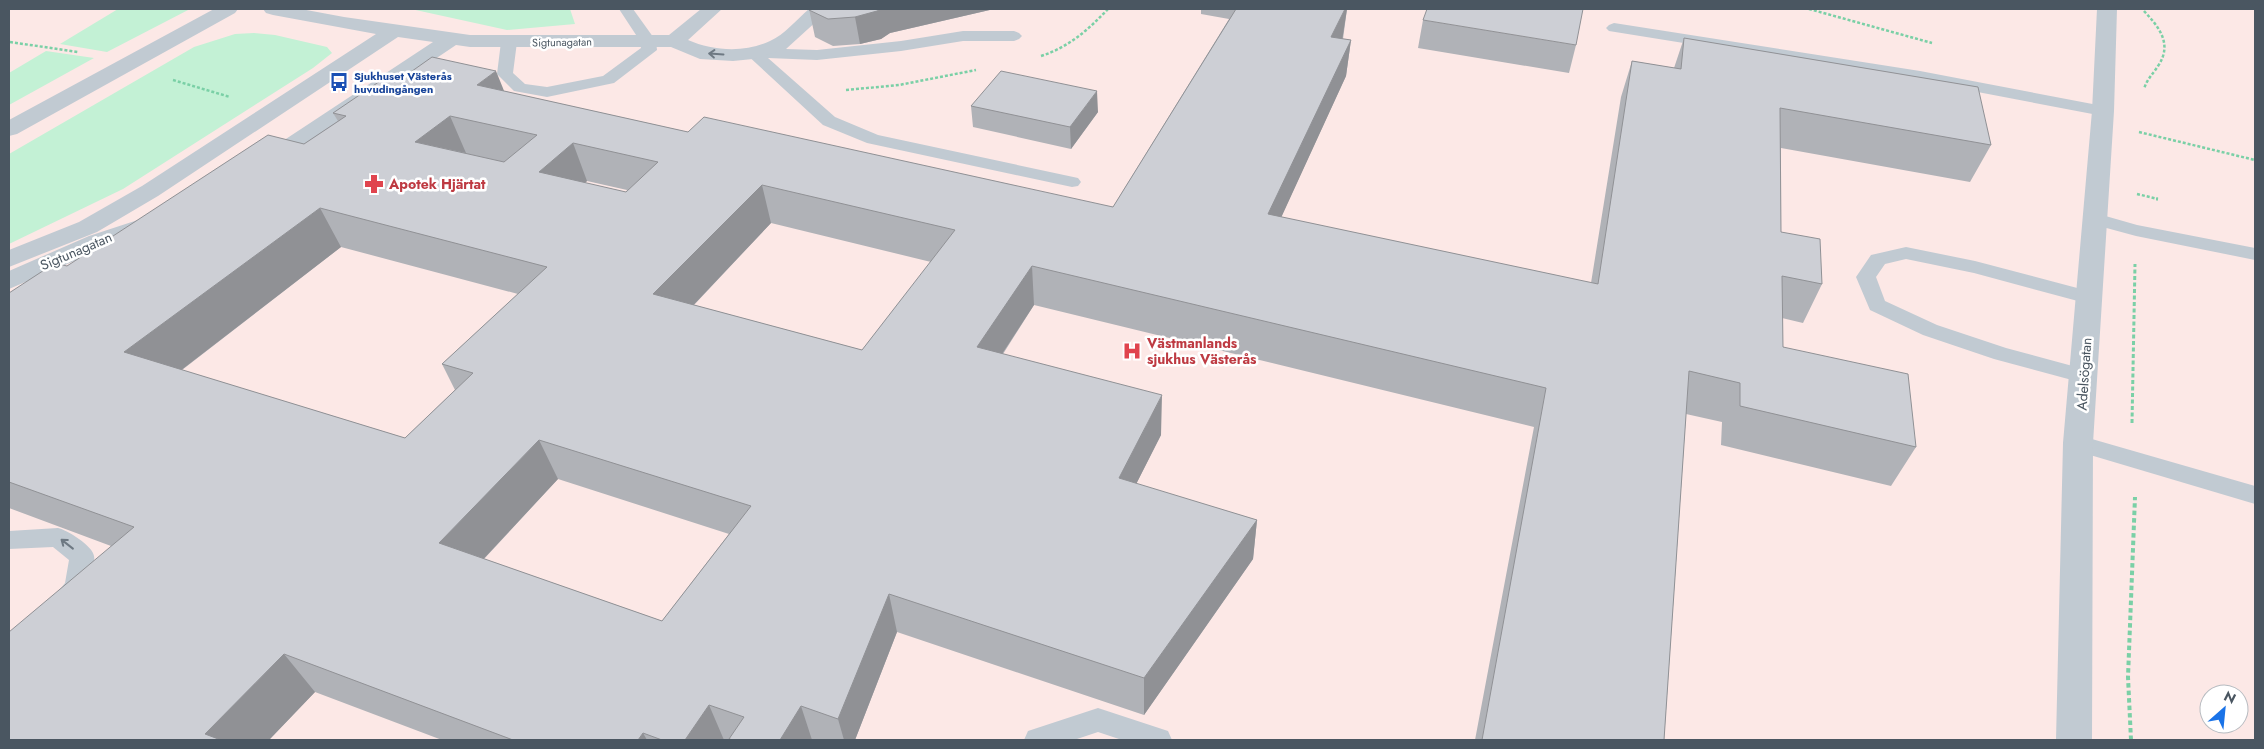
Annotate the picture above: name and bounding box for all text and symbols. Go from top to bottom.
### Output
street label: Sigtunagatan [532,33,592,51]
one-way arrow [708,49,724,59]
place label: Sjukhuset Västerås huvudingången [354,68,452,97]
bus stop icon: Sjukhuset Västerås huvudingången [328,71,350,93]
pharmacy icon: Apotek Hjärtat [363,173,385,195]
place label: Apotek Hjärtat [388,174,486,194]
street label: Sigtunagatan [37,227,115,275]
place label: Västmanlands sjukhus Västerås [1146,333,1257,369]
street label: Adelsögatan [2071,337,2097,411]
hospital icon: Västmanlands sjukhus Västerås [1121,340,1143,362]
one-way arrow [61,539,74,550]
north arrow [2199,684,2249,734]
text: N [2220,686,2239,709]

